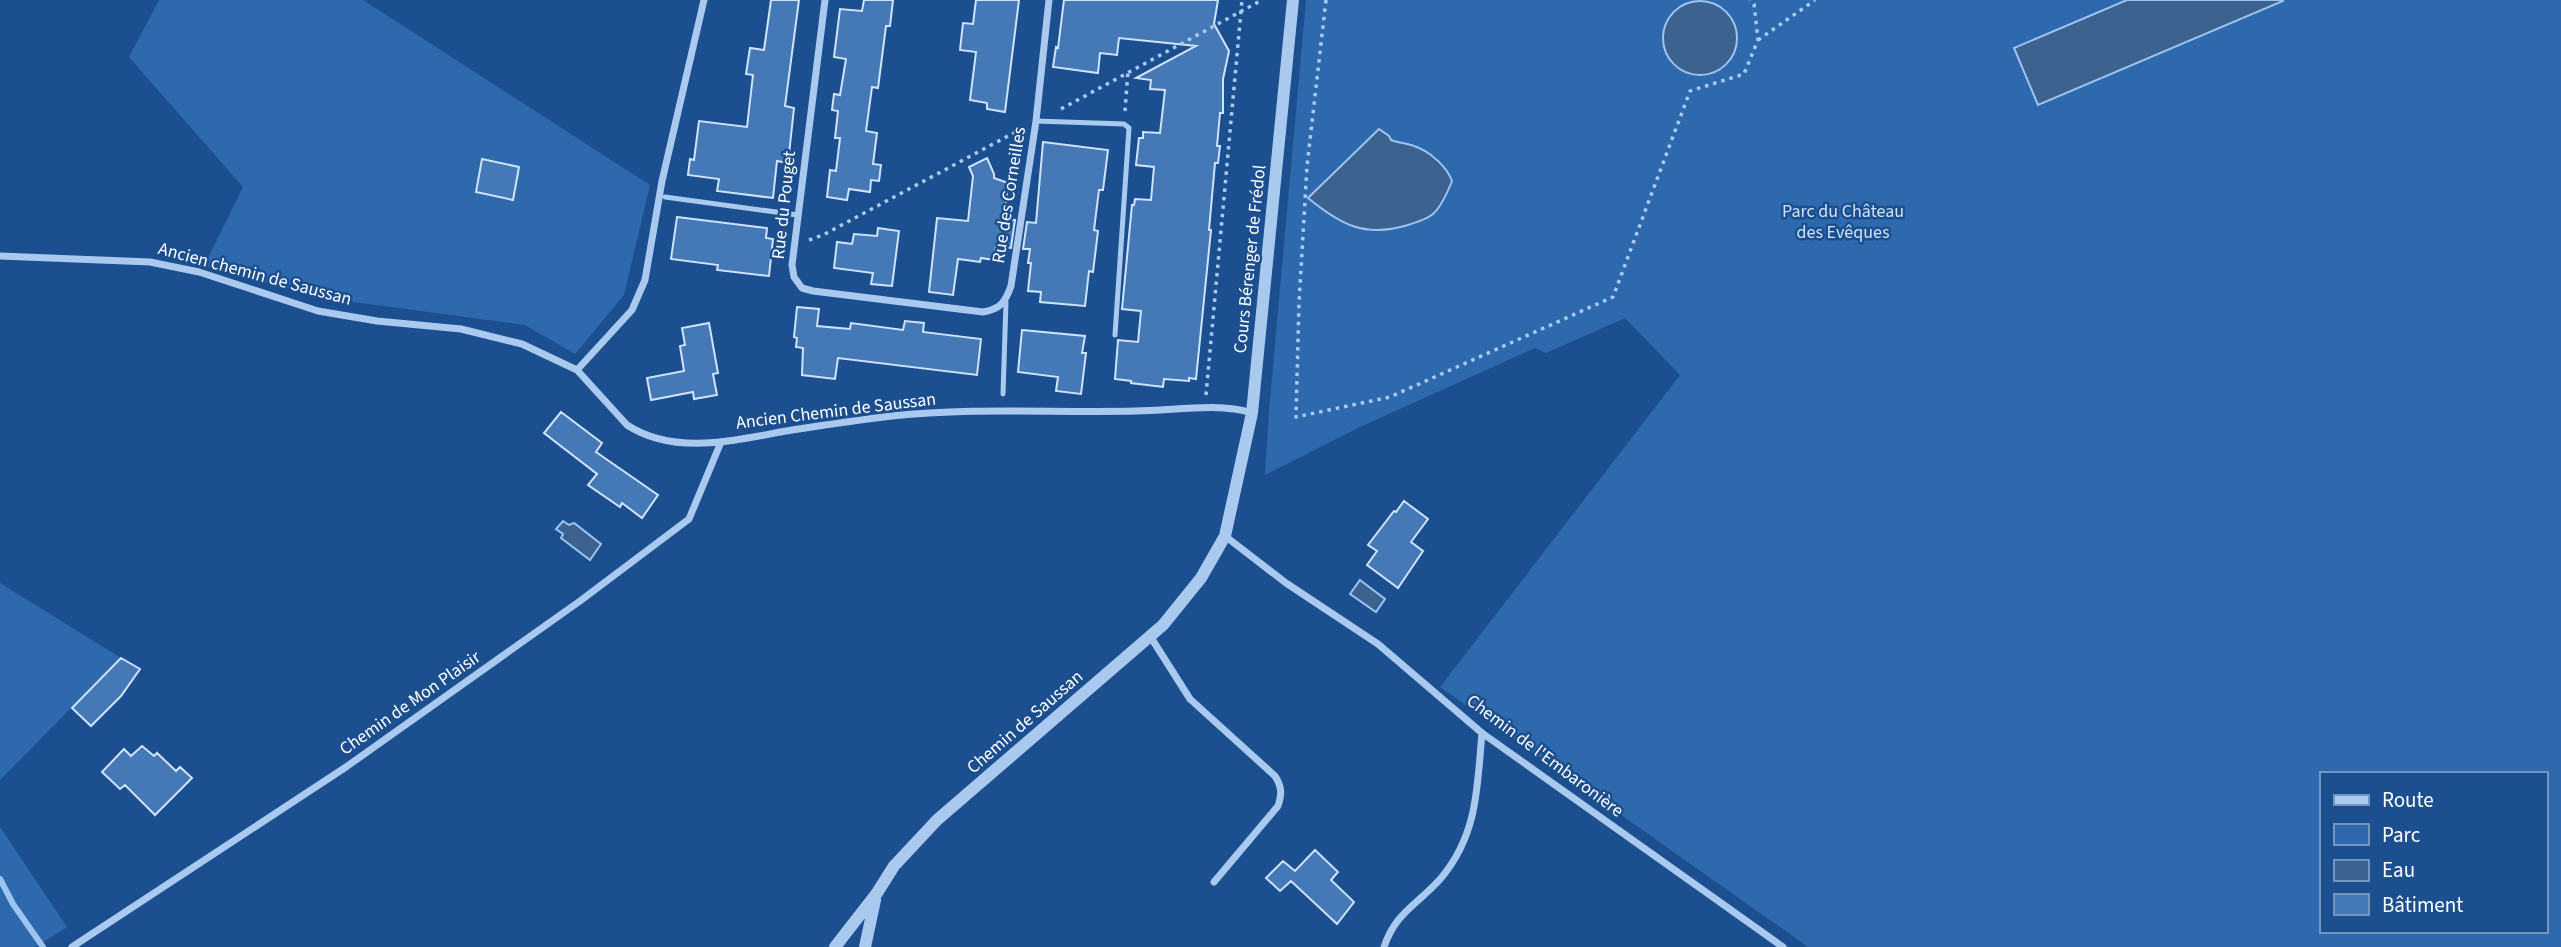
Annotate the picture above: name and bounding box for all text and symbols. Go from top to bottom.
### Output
street label: Rue des Corneilles [986,125,1032,265]
street label: Rue du Pouget [766,150,802,260]
street label: Cours Bérenger de Frédol [1228,163,1272,355]
park label: Parc du Château des Evêques [1782,199,1904,245]
street label: Ancien chemin de Saussan [155,236,355,312]
street label: Ancien Chemin de Saussan [735,386,937,436]
street label: Chemin de Mon Plaisir [334,644,486,761]
street label: Chemin de Saussan [961,664,1089,780]
street label: Chemin de l'Embaronière [1461,689,1629,823]
legend [2320,772,2547,933]
text: Route [2382,785,2434,815]
text: Parc [2382,820,2421,850]
text: Eau [2382,855,2415,885]
text: Bâtiment [2382,890,2463,920]

